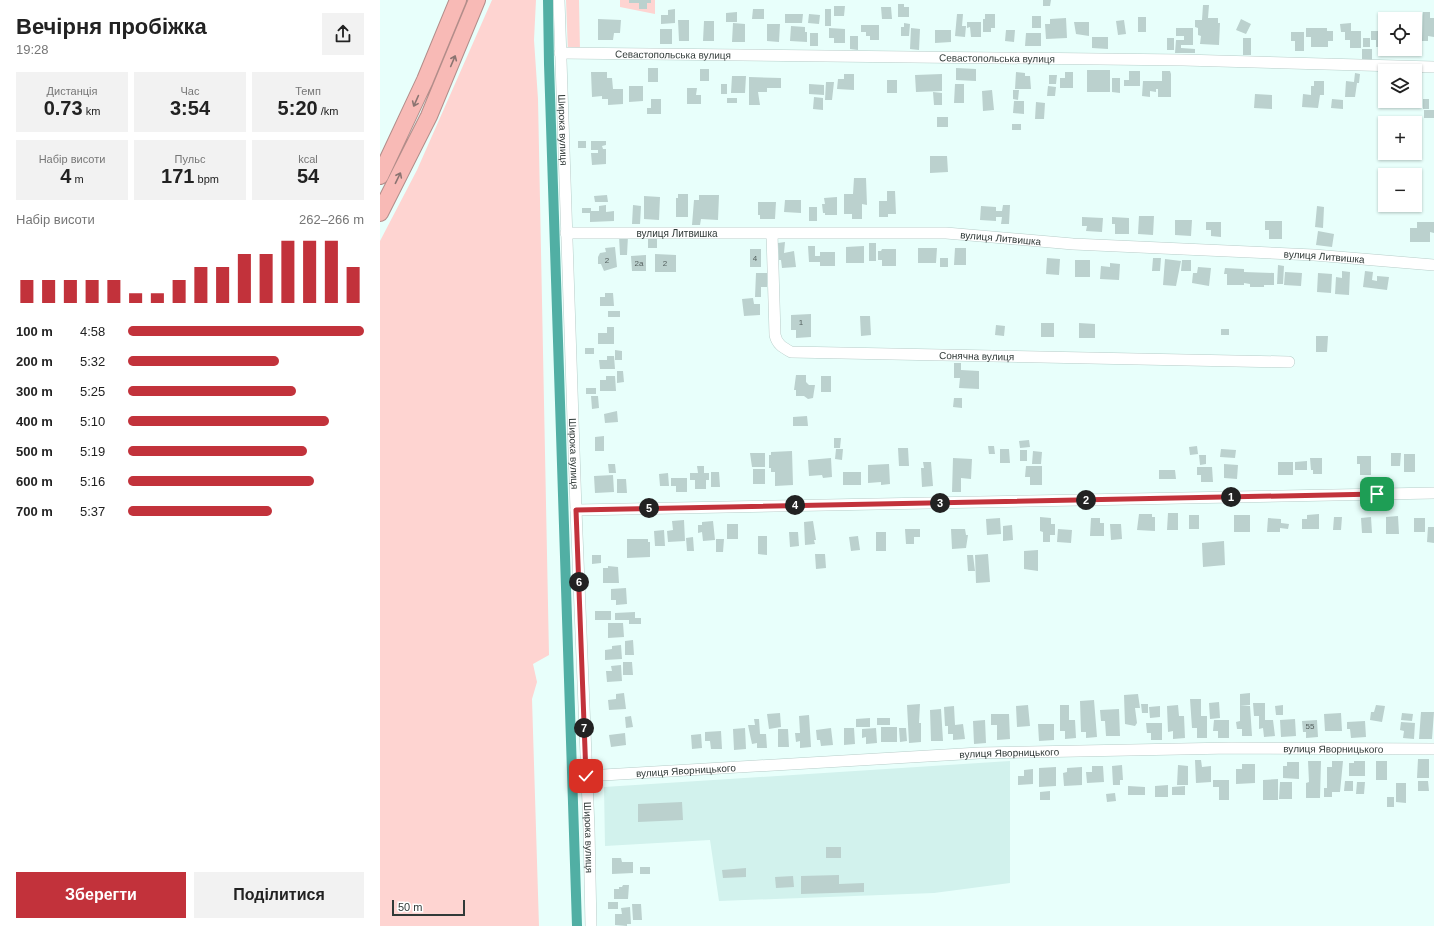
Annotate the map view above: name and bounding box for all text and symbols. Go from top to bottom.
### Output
map controls [1378,12,1422,212]
button: locate [1378,12,1422,56]
button: share [322,13,364,55]
text: Вечірня пробіжка [16,14,207,39]
text: 19:28 [16,42,49,57]
street label: Севастопольська вулиця [615,48,731,60]
street label: Севастопольська вулиця [939,52,1055,64]
one-way arrow [450,55,457,67]
button: layers [1378,64,1422,108]
text: Дистанція [47,85,97,97]
text: Час [181,85,199,97]
text: Темп [295,85,321,97]
one-way arrow [412,94,419,106]
street label: Широка вулиця [557,94,570,166]
text: 0.73 [44,97,83,119]
text: 3:54 [170,97,210,119]
text: 5:20 [278,97,318,119]
text: km [83,105,100,117]
text: /km [318,105,338,117]
button: + [1378,116,1422,160]
text: Набір висоти [39,153,105,165]
text: Пульс [175,153,205,165]
text: kcal [298,153,318,165]
text: 4 [60,165,71,187]
text: 171 [161,165,194,187]
text: 54 [297,165,319,187]
button: − [1378,168,1422,212]
text: m [71,173,84,185]
text: bpm [194,173,219,185]
one-way arrow [395,173,402,185]
text: Набір висоти [16,212,95,227]
text: 262–266 m [299,212,364,227]
street label: вулиця Литвишка [636,228,718,239]
street label: вулиця Литвишка [960,229,1042,247]
street label: вулиця Литвишка [1283,248,1366,265]
house number: 4 [753,254,758,263]
house number: 2 [605,256,610,265]
house number: 2а [635,259,644,268]
house number: 2 [663,259,668,268]
house number: 1 [799,318,804,327]
text: 100 m [16,324,53,339]
text: 4:58 [80,324,105,339]
street label: Сонячна вулиця [939,349,1014,362]
text: 200 m [16,354,53,369]
text: 5:32 [80,354,105,369]
text: 300 m [16,384,53,399]
text: 5:25 [80,384,105,399]
text: 400 m [16,414,53,429]
text: 5:10 [80,414,105,429]
street label: Широка вулиця [567,418,581,490]
text: 500 m [16,444,53,459]
text: 5:19 [80,444,105,459]
text: 600 m [16,474,53,489]
text: 5:16 [80,474,105,489]
pin [1360,477,1394,511]
icon: arrive [1366,483,1388,505]
pin: 1 [1221,487,1241,507]
pin: 2 [1076,490,1096,510]
text: 1 [1228,491,1234,503]
pin: 3 [930,493,950,513]
text: 2 [1083,494,1089,506]
pin: 4 [785,495,805,515]
text: 3 [937,497,943,509]
pin: 5 [639,498,659,518]
text: 4 [792,499,798,511]
text: 5 [646,502,652,514]
text: 700 m [16,504,53,519]
text: 5:37 [80,504,105,519]
pin: 6 [569,572,589,592]
text: 6 [576,576,582,588]
pin: 7 [574,718,594,738]
text: 7 [581,722,587,734]
house number: 55 [1306,722,1315,731]
street label: вулиця Яворницького [1283,743,1384,754]
street label: вулиця Яворницького [959,746,1060,760]
pin [569,759,603,793]
street label: вулиця Яворницького [636,762,736,779]
icon: check [575,765,597,787]
street label: Широка вулиця [582,802,595,873]
button: Зберегти [16,872,186,918]
button: Поділитися [194,872,364,918]
scale bar [392,898,465,917]
text: 50 m [398,901,422,913]

